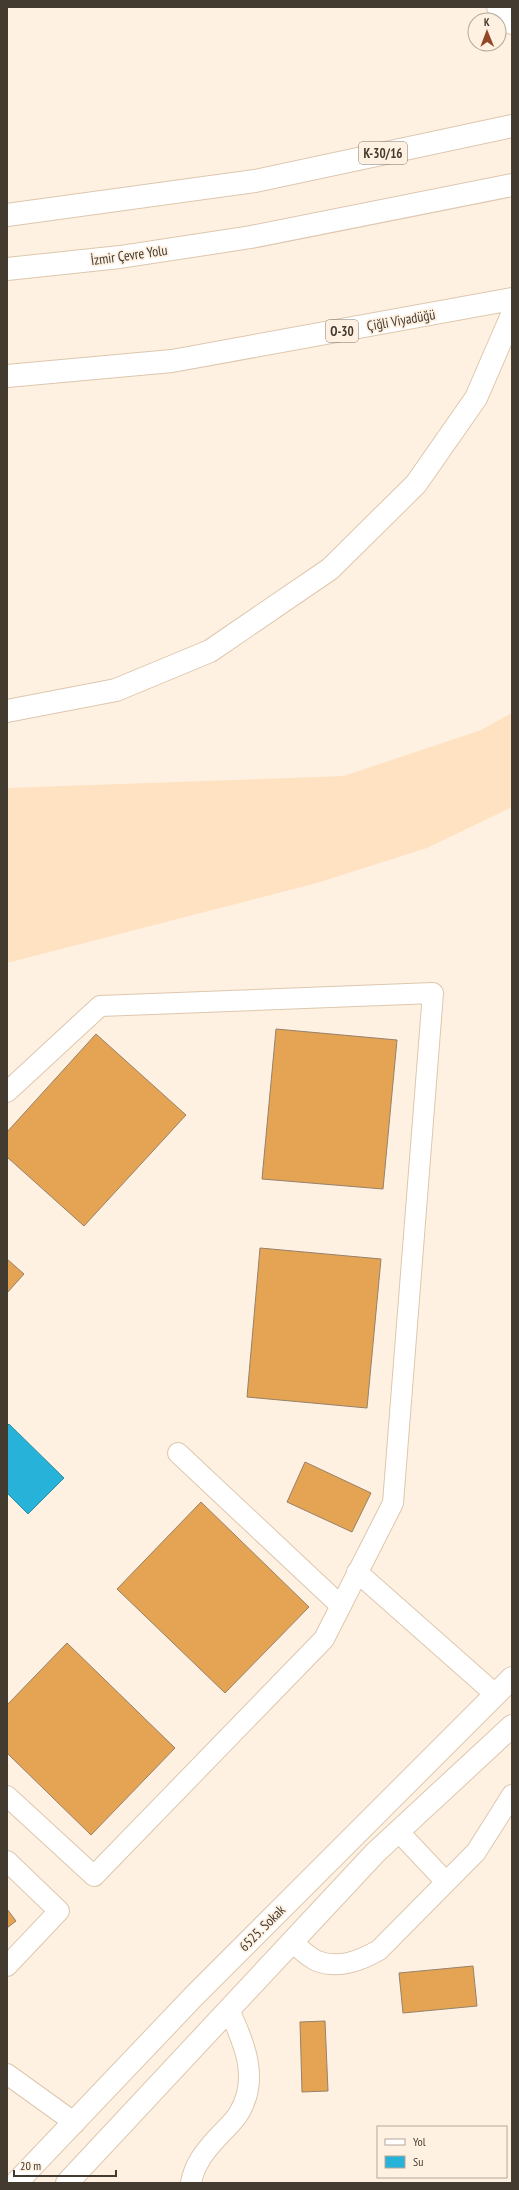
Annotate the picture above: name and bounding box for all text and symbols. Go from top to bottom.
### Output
north arrow [467,12,507,52]
text: K [484,15,490,29]
road number: K-30/16 [359,142,407,164]
street label: İzmir Çevre Yolu [89,241,169,269]
street label: Çiğli Viyadüğü [365,305,437,335]
road number: O-30 [326,320,358,342]
street label: 6525. Sokak [235,1901,289,1955]
legend [377,2126,507,2178]
text: Yol [413,2134,426,2149]
scale bar [14,2152,116,2178]
text: Su [413,2154,423,2169]
text: 20 m [20,2158,41,2173]

